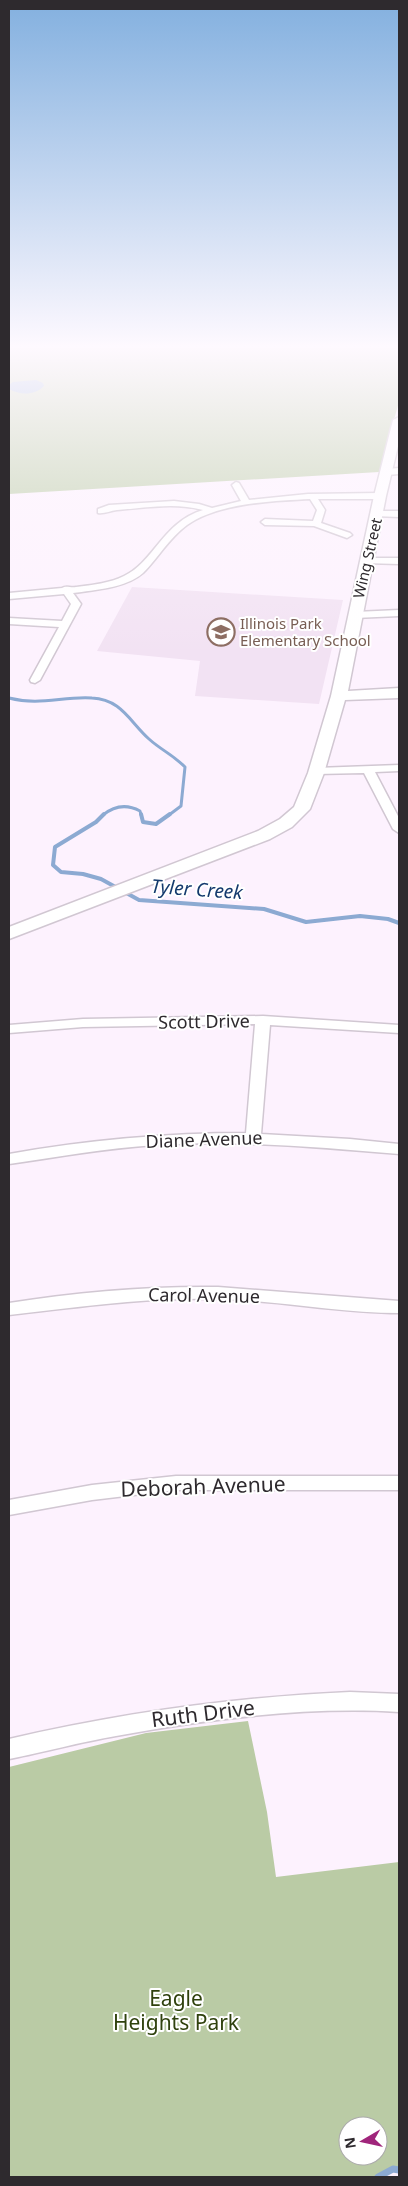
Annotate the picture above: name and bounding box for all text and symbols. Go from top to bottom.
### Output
street label: Wing Street [348,515,386,600]
place label: Illinois Park Elementary School [240,613,371,650]
school or university icon: Illinois Park Elementary School [206,617,236,647]
water label: Tyler Creek [150,873,244,905]
street label: Scott Drive [158,1008,250,1034]
street label: Diane Avenue [145,1125,263,1153]
street label: Carol Avenue [148,1282,260,1308]
street label: Deborah Avenue [120,1469,286,1503]
street label: Ruth Drive [150,1693,256,1733]
park label: Eagle Heights Park [113,1984,240,2036]
north arrow [338,2116,388,2166]
text: N [339,2136,360,2150]

